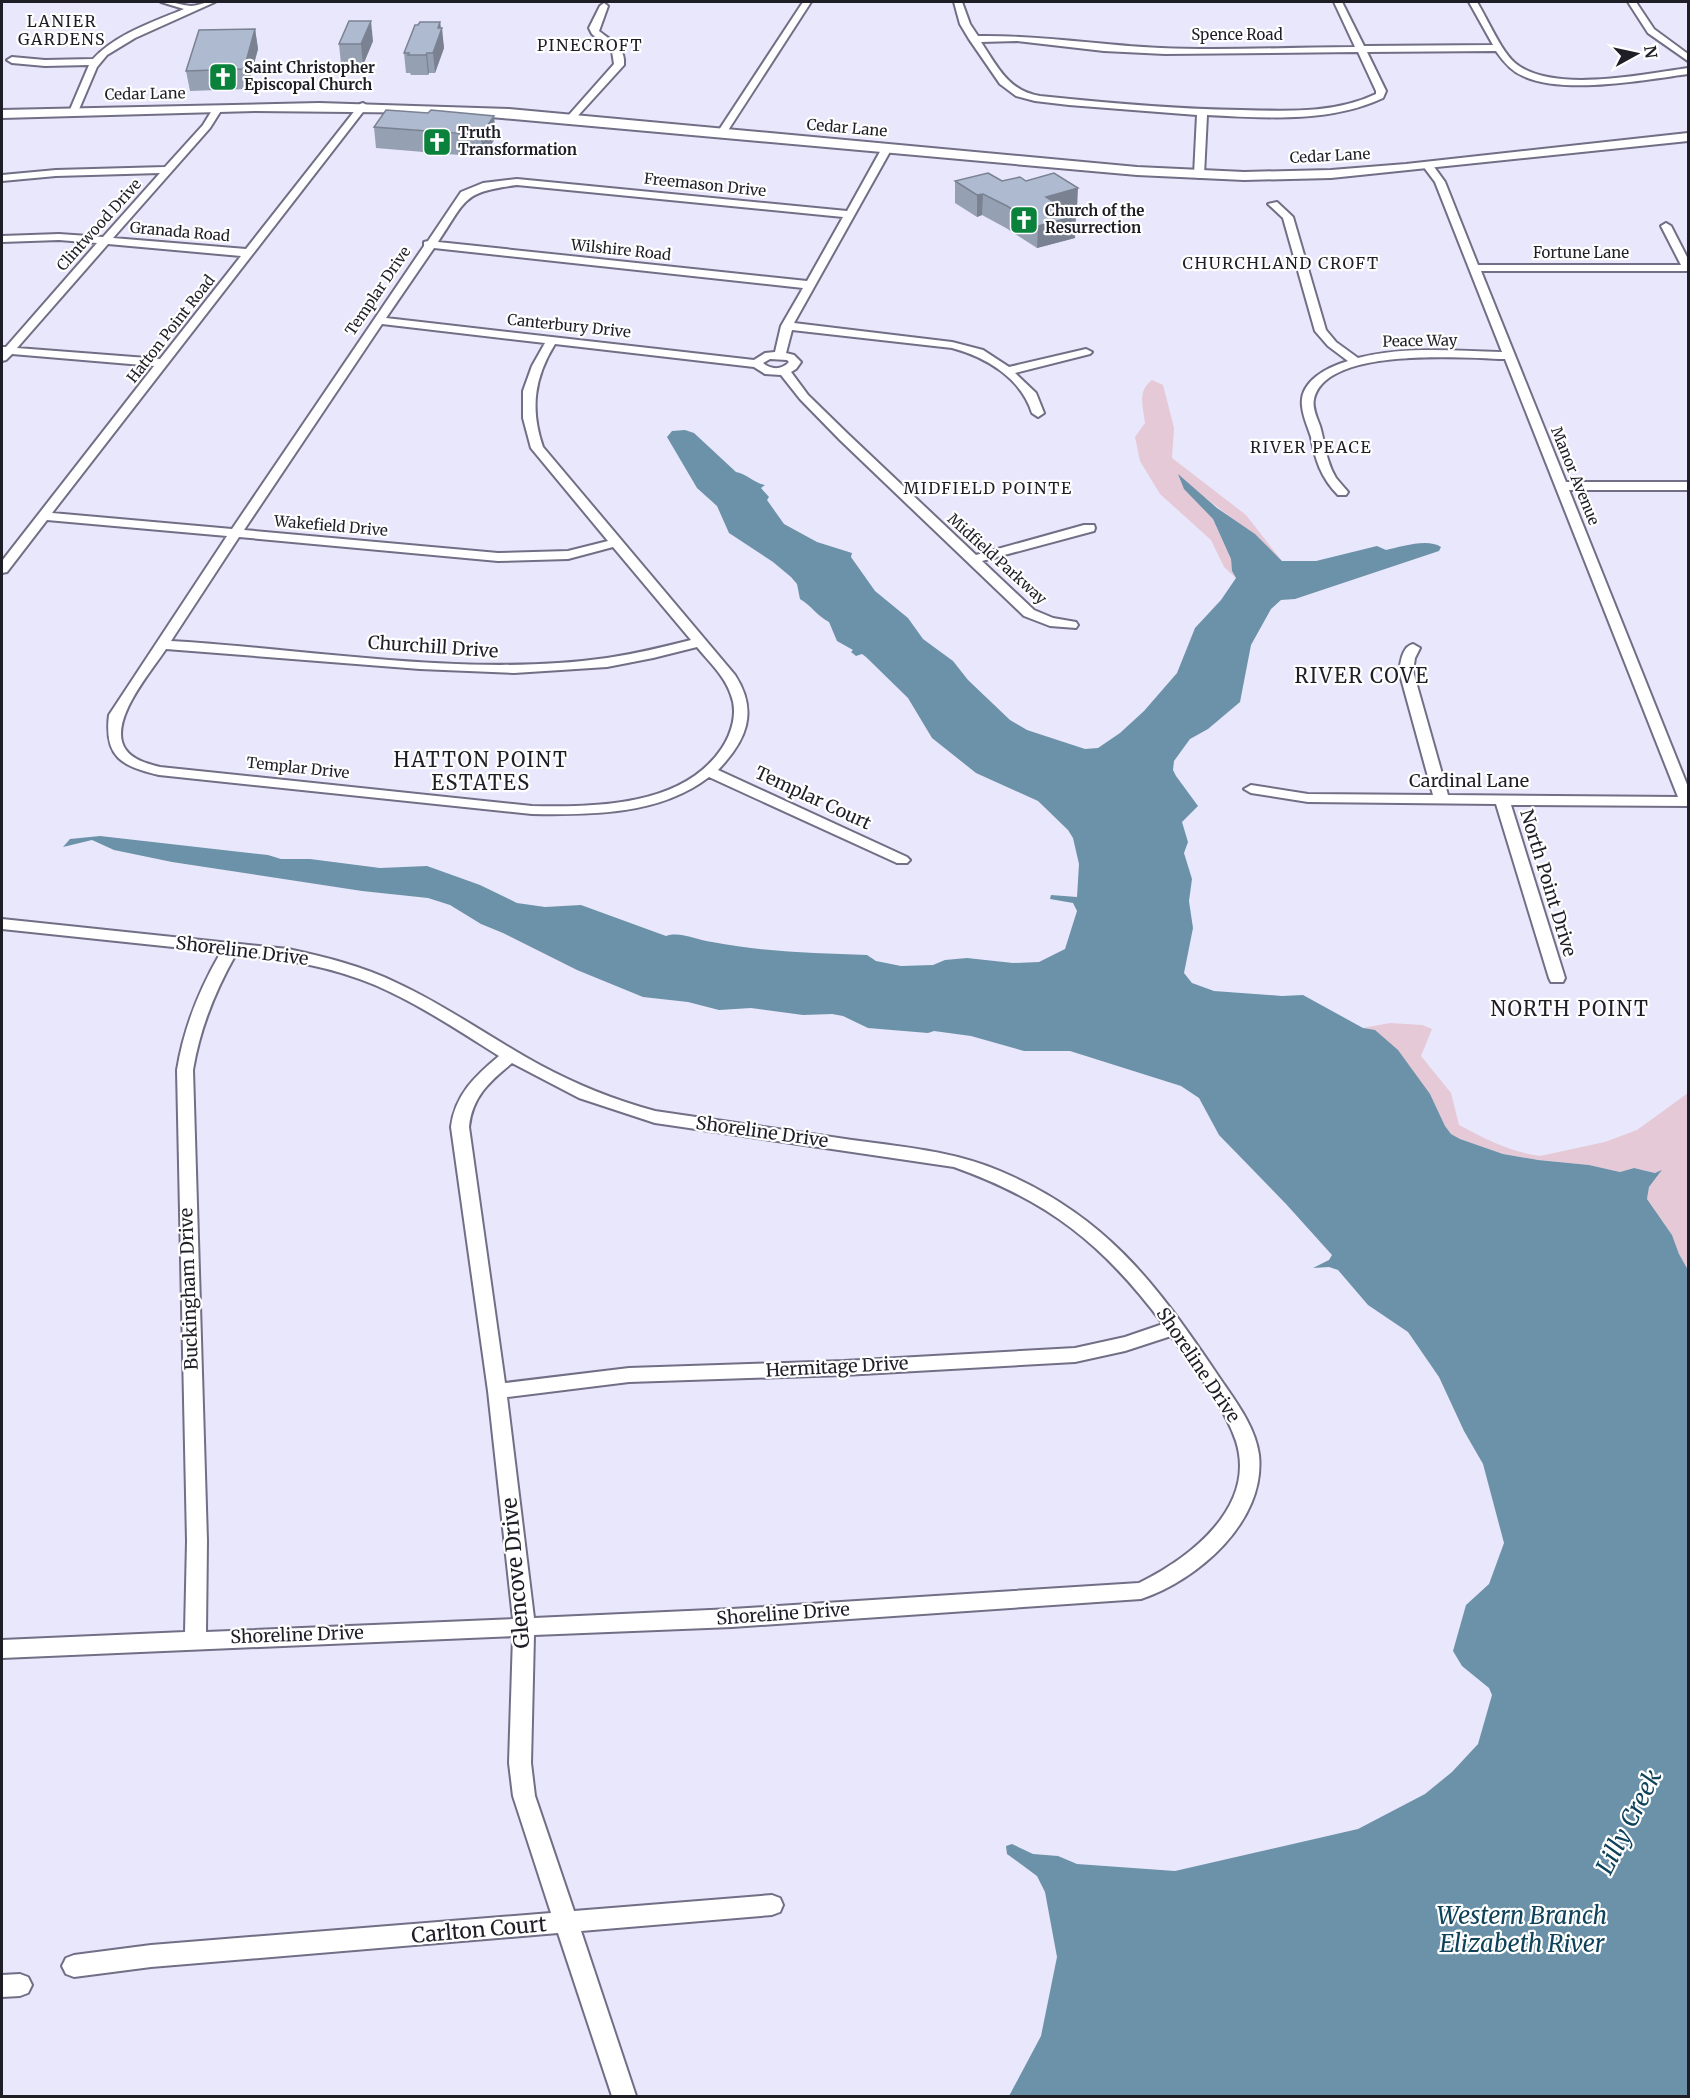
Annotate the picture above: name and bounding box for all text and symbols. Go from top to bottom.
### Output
district label: LANIER GARDENS [18,11,106,49]
north arrow [1606,24,1666,84]
street label: Spence Road [1191,25,1283,44]
district label: PINECROFT [537,35,643,55]
text: N [1640,44,1662,60]
place label: Saint Christopher Episcopal Church [244,58,375,94]
church icon: Saint Christopher Episcopal Church [207,61,239,93]
street label: Cedar Lane [104,83,186,104]
street label: Cedar Lane [806,115,888,141]
place label: Truth Transformation [458,123,577,159]
church icon: Truth Transformation [421,126,453,158]
street label: Cedar Lane [1289,144,1371,167]
street label: Freemason Drive [643,169,767,200]
street label: Clintwood Drive [52,175,145,275]
place label: Church of the Resurrection [1045,201,1144,237]
church icon: Church of the Resurrection [1008,204,1040,236]
street label: Granada Road [129,218,231,245]
street label: Wilshire Road [569,235,672,264]
street label: Templar Drive [341,242,414,339]
street label: Fortune Lane [1533,243,1629,262]
district label: CHURCHLAND CROFT [1182,253,1380,273]
street label: Hatton Point Road [122,271,219,387]
street label: Canterbury Drive [506,310,632,341]
street label: Peace Way [1382,330,1458,351]
street label: Manor Avenue [1547,424,1604,528]
district label: RIVER PEACE [1250,437,1372,457]
district label: MIDFIELD POINTE [903,478,1073,498]
street label: Midfield Parkway [944,509,1051,608]
street label: Wakefield Drive [272,511,389,540]
street label: Churchill Drive [367,630,499,663]
district label: RIVER COVE [1294,663,1430,688]
district label: HATTON POINT ESTATES [394,747,568,795]
street label: Templar Drive [246,753,351,782]
street label: Templar Court [751,761,875,835]
street label: Cardinal Lane [1409,769,1529,792]
street label: North Point Drive [1515,807,1582,959]
street label: Shoreline Drive [174,931,310,970]
district label: NORTH POINT [1491,996,1650,1021]
street label: Shoreline Drive [694,1111,830,1152]
street label: Buckingham Drive [174,1208,203,1371]
street label: Shoreline Drive [1152,1303,1245,1427]
street label: Hermitage Drive [765,1351,909,1382]
street label: Glencove Drive [495,1496,536,1650]
street label: Shoreline Drive [716,1597,850,1630]
street label: Shoreline Drive [230,1621,364,1648]
water label: Lilly Creek [1589,1764,1668,1879]
water label: Western Branch Elizabeth River [1437,1900,1607,1959]
street label: Carlton Court [410,1910,548,1949]

